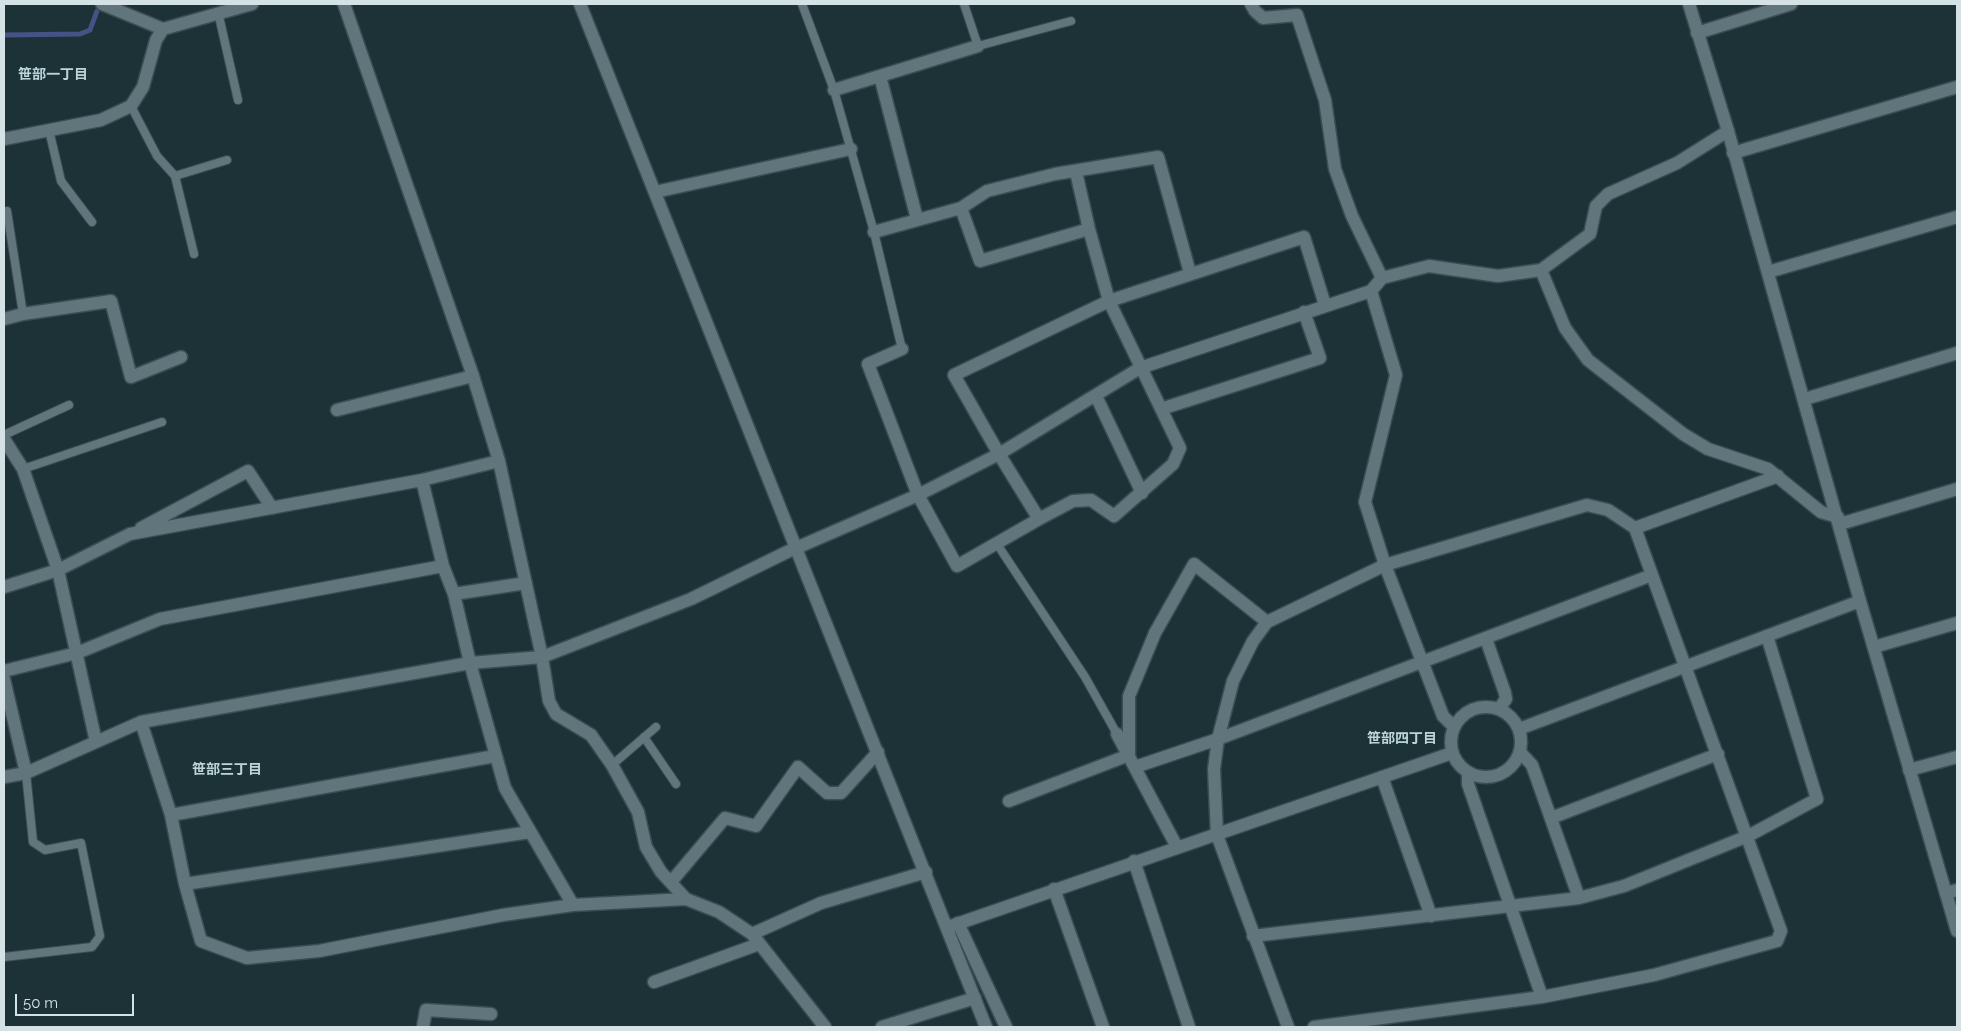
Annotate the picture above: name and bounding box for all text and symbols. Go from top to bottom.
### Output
district label: 笹部一丁目 [18,67,88,83]
district label: 笹部四丁目 [1367,731,1437,747]
district label: 笹部三丁目 [192,762,262,778]
scale bar [18,984,136,1016]
text: 50 m [23,994,58,1012]

